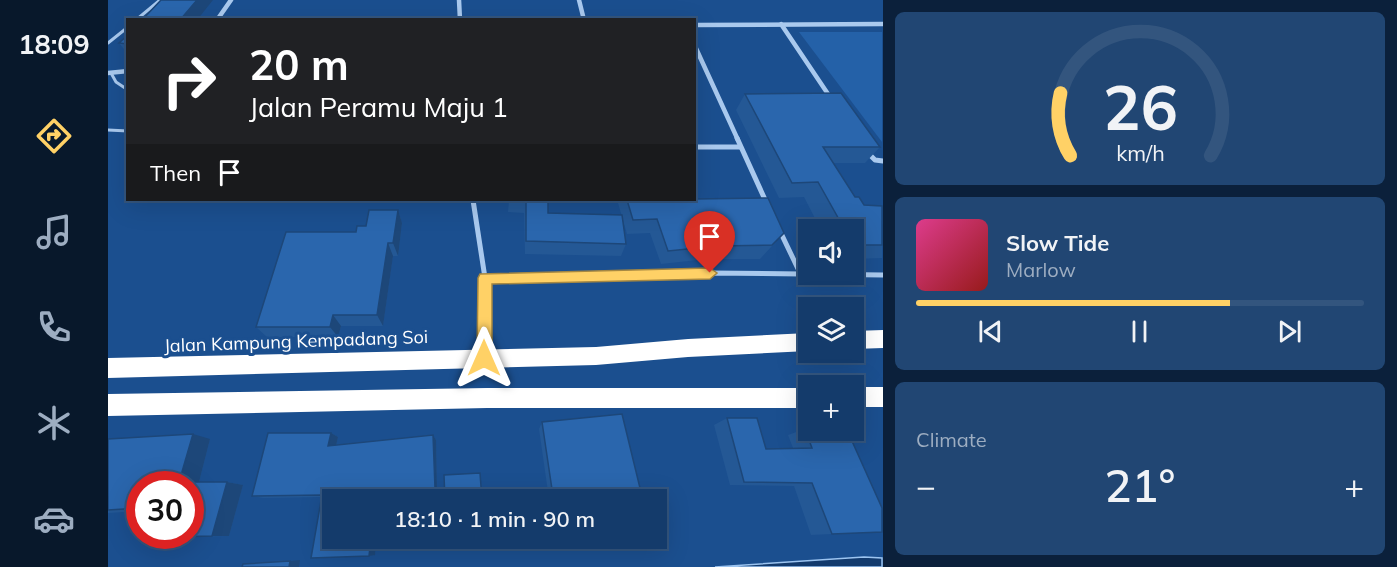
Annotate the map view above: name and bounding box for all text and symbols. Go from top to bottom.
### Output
text: 18:09 [18,27,90,61]
text: 20 m [249,38,349,91]
icon: right [150,42,228,120]
text: 26 [1103,67,1177,146]
text: Jalan Peramu Maju 1 [249,90,508,124]
icon: directions [33,115,75,157]
text: km/h [1116,139,1164,166]
icon: arrive [213,156,246,189]
text: Then [150,159,201,187]
icon: music [33,211,75,253]
pin [684,211,735,273]
map controls [798,219,864,441]
button: sound [798,219,864,285]
icon: arrive [693,220,726,253]
text: Slow Tide [1006,229,1109,257]
text: Marlow [1006,257,1076,282]
button: layers [798,297,864,363]
icon: phone [33,306,75,348]
icon: previous [974,315,1007,348]
icon: pause [1123,315,1156,348]
icon: next [1273,315,1306,348]
street label: Jalan Kampung Kempadang Soi [164,325,428,357]
position arrow [452,326,516,390]
button: + [798,375,864,441]
icon: climate [33,402,75,444]
text: Climate [916,427,987,452]
text: 21° [1105,457,1175,513]
text: − [916,465,936,506]
text: + [1344,465,1364,506]
speed limit sign: 30 [126,471,204,549]
icon: car [33,498,75,540]
text: 18:10 · 1 min · 90 m [394,505,595,533]

